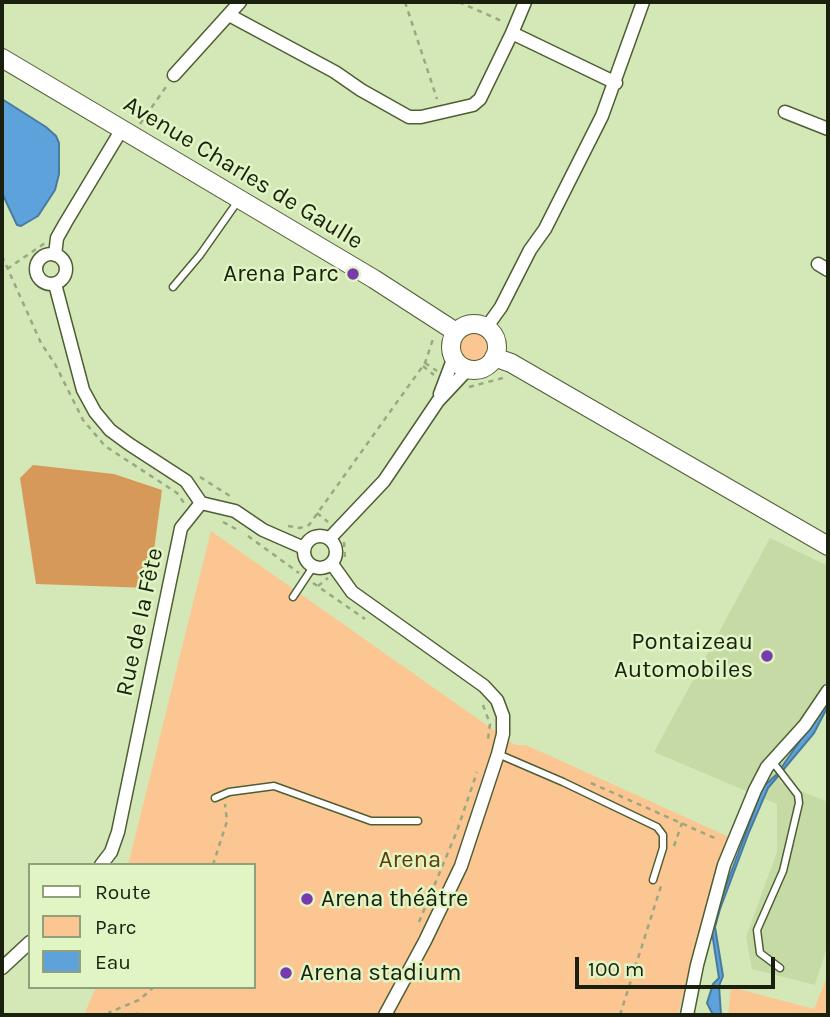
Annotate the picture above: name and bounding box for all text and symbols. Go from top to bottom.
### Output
street label: Avenue Charles de Gaulle [118,90,368,256]
place label: Arena Parc [223,260,339,288]
marker: Arena Parc [345,266,361,282]
street label: Rue de la Fête [110,545,170,699]
place label: Pontaizeau Automobiles [614,628,753,684]
marker: Pontaizeau Automobiles [759,648,775,664]
park label: Arena [379,846,441,874]
legend [28,863,256,989]
text: Route [95,880,151,904]
place label: Arena théâtre [321,885,468,913]
marker: Arena théâtre [299,891,315,907]
text: Parc [95,915,137,939]
scale bar [578,944,778,988]
text: Eau [95,950,131,974]
text: 100 m [588,957,645,981]
place label: Arena stadium [300,959,461,987]
marker: Arena stadium [278,965,294,981]

